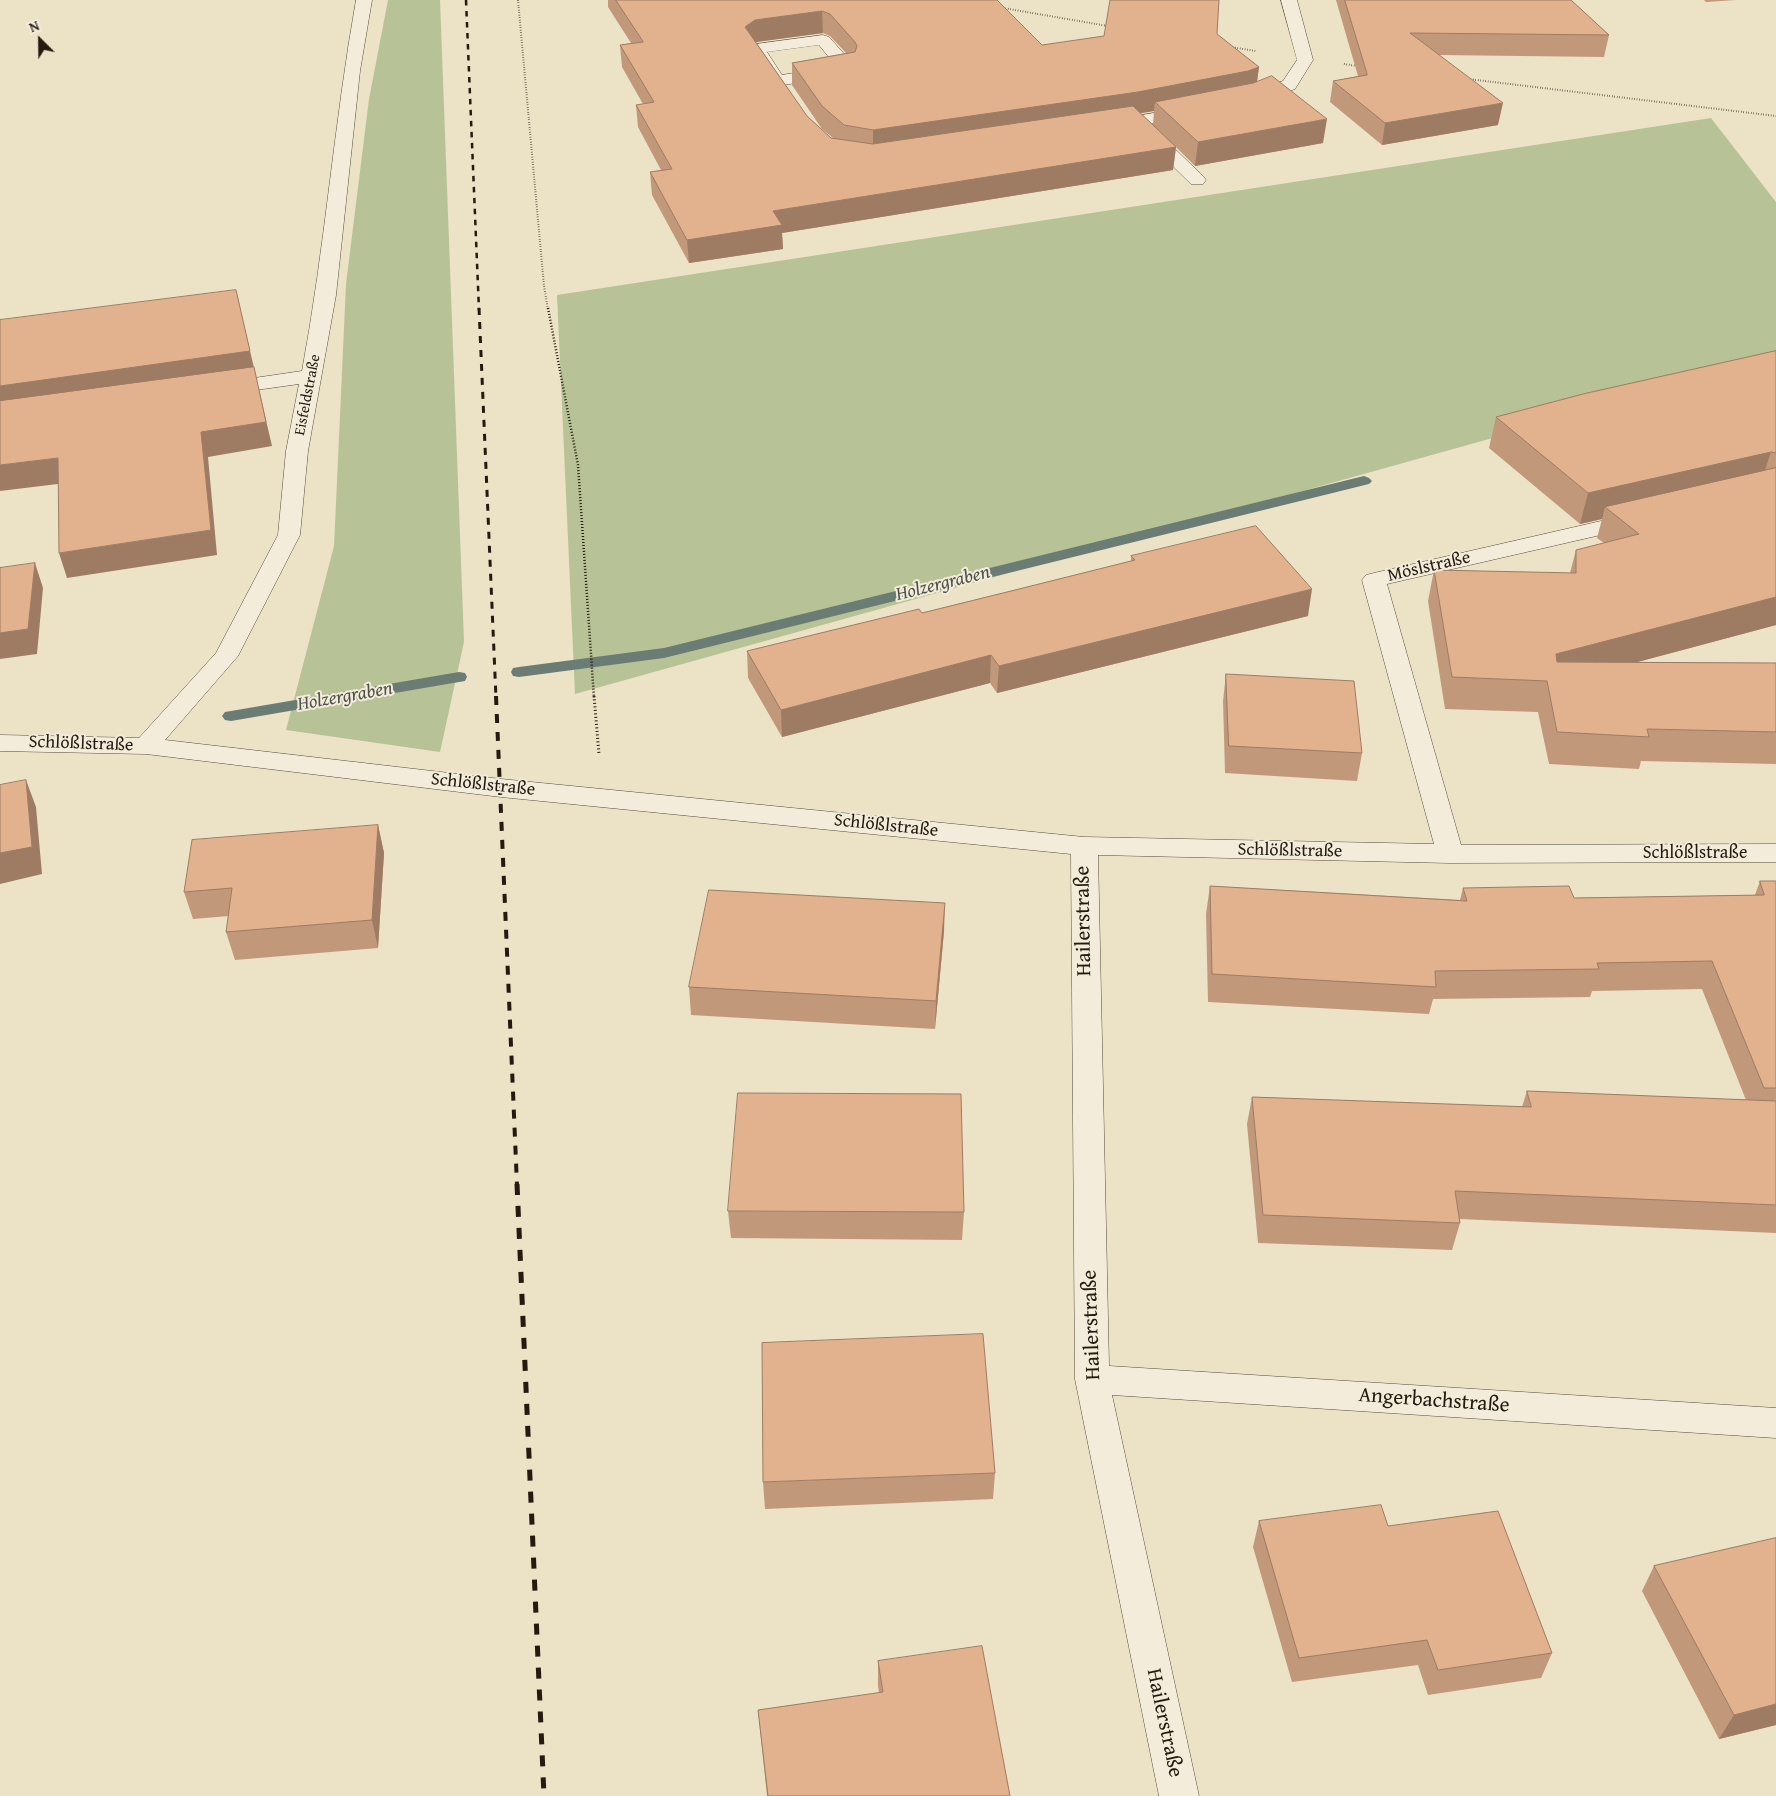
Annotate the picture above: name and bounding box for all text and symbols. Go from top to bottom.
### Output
north arrow [15,15,65,65]
text: N [26,15,42,37]
street label: Eisfeldstraße [291,353,325,437]
street label: Möslstraße [1385,547,1473,587]
water label: Holzergraben [894,561,992,607]
water label: Holzergraben [296,677,394,717]
street label: Schlößlstraße [28,731,134,757]
street label: Schlößlstraße [430,769,536,801]
street label: Schlößlstraße [833,810,939,842]
street label: Schlößlstraße [1237,839,1343,863]
street label: Schlößlstraße [1643,842,1747,864]
street label: Hailerstraße [1070,866,1098,976]
street label: Hailerstraße [1077,1269,1107,1381]
street label: Angerbachstraße [1358,1383,1510,1419]
street label: Hailerstraße [1140,1666,1188,1780]

